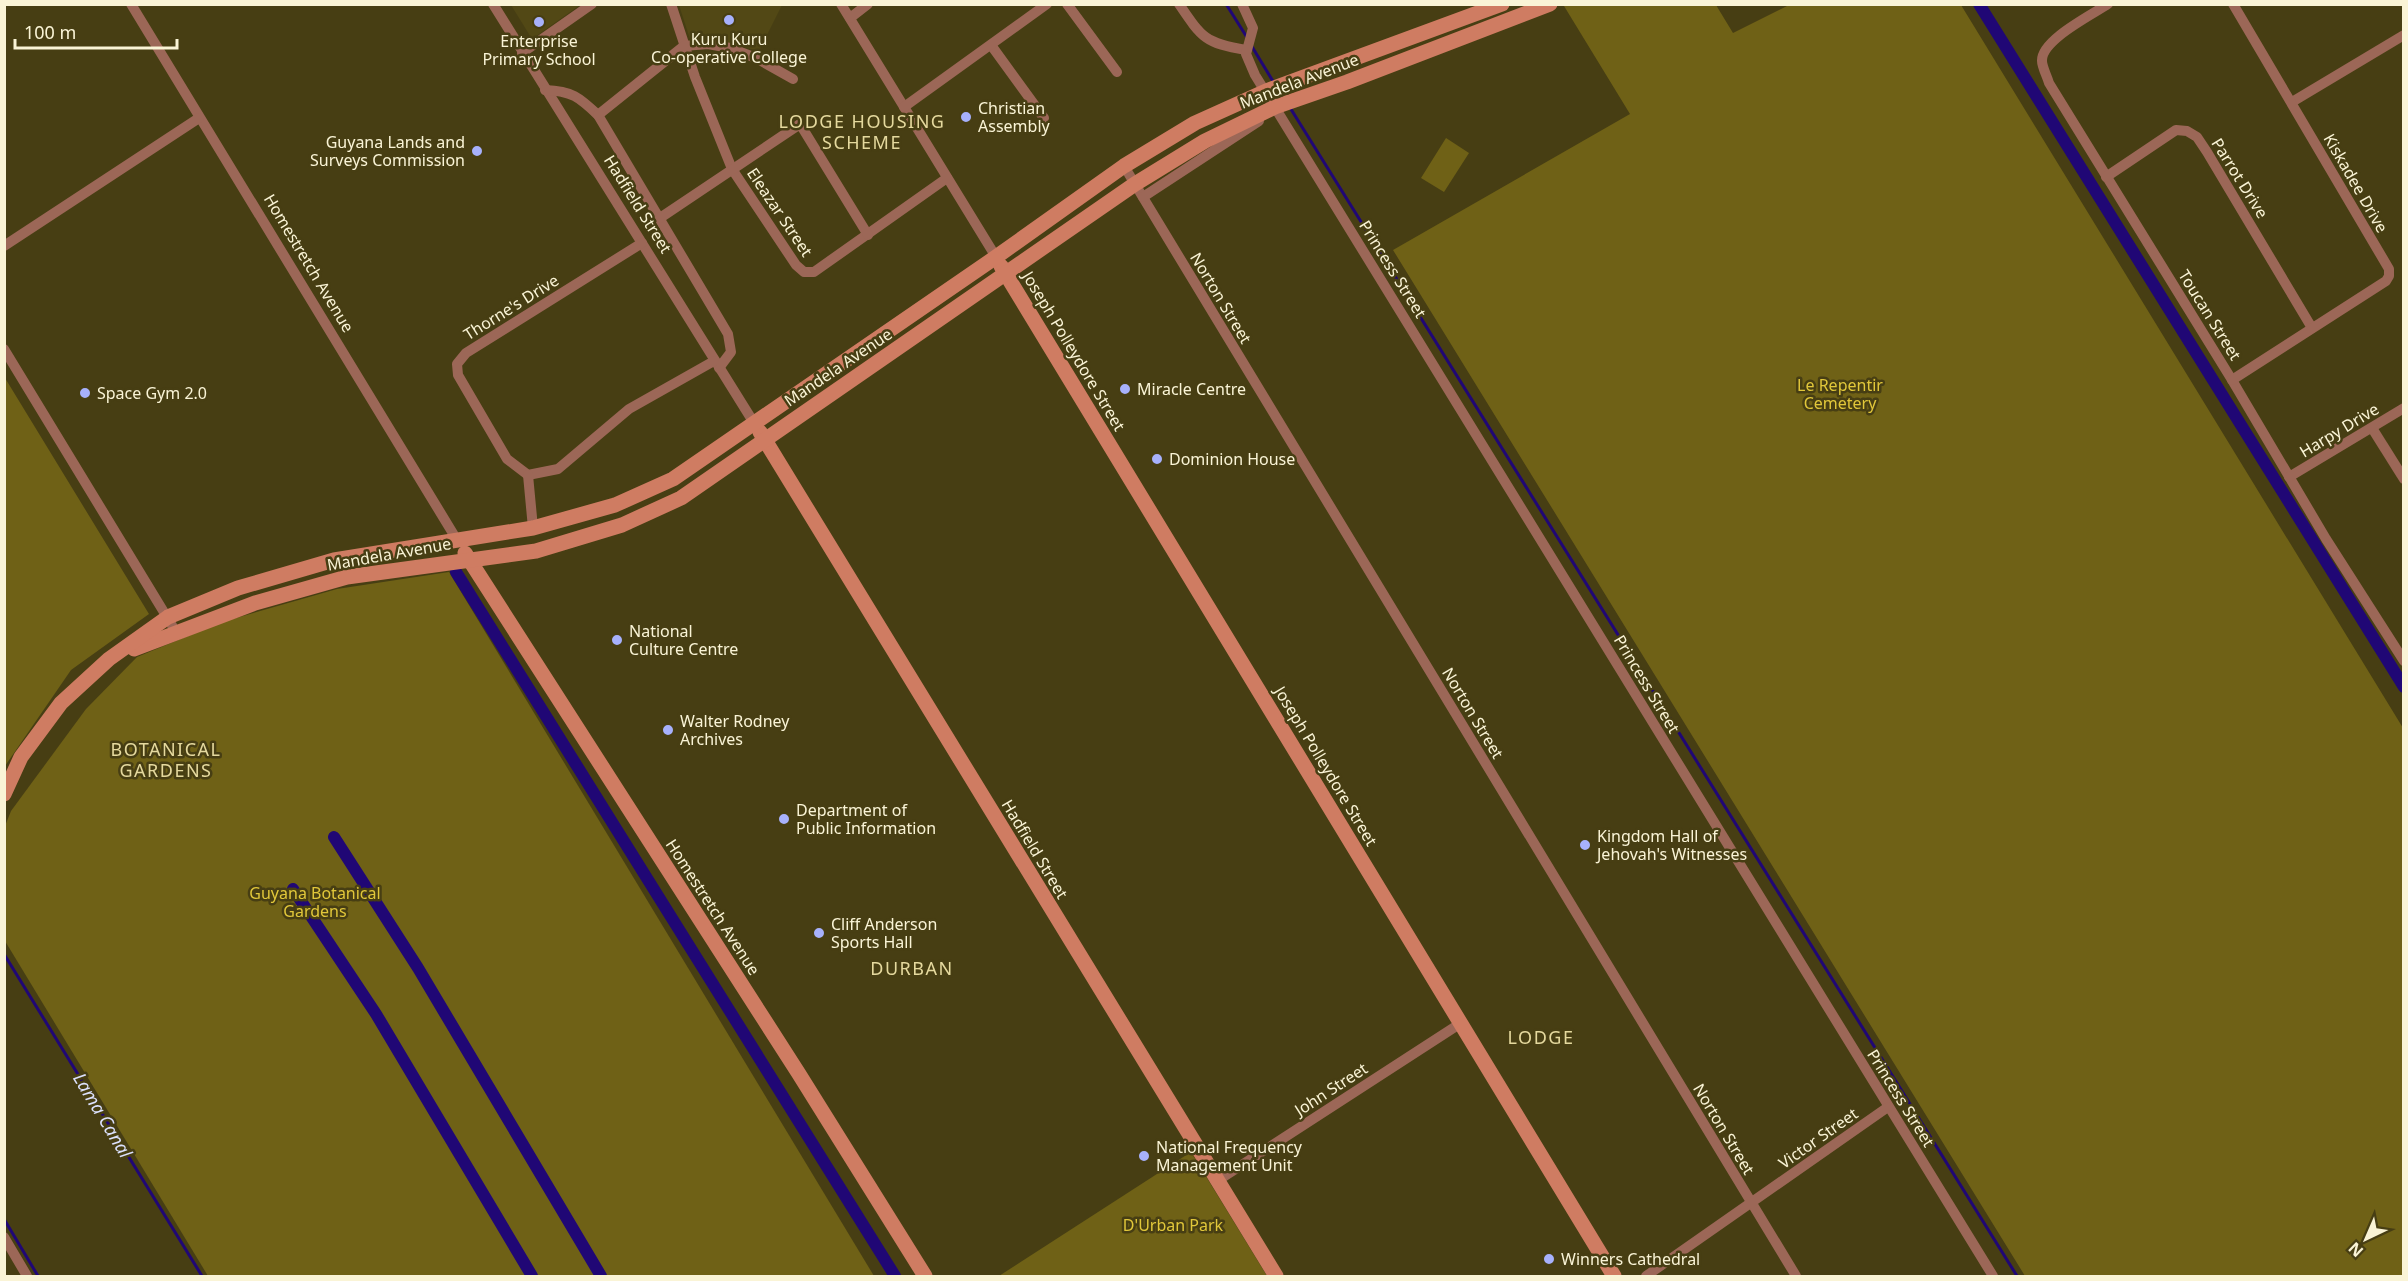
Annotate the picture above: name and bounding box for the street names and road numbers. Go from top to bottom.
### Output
street label: Mandela Avenue [1236,48,1362,114]
street label: Kiskadee Drive [2319,130,2393,236]
street label: Parrot Drive [2207,134,2273,222]
street label: Hadfield Street [599,151,677,258]
street label: Eleazar Street [742,163,818,261]
street label: Homestretch Avenue [259,190,359,336]
street label: Princess Street [1354,216,1432,322]
street label: Norton Street [1185,248,1257,348]
street label: Joseph Polleydore Street [1016,265,1131,435]
street label: Toucan Street [2173,266,2247,365]
street label: Thorne's Drive [459,269,563,345]
street label: Mandela Avenue [780,323,896,411]
street label: Harpy Drive [2295,398,2383,462]
street label: Mandela Avenue [325,532,453,576]
street label: Princess Street [1609,631,1685,738]
street label: Norton Street [1437,663,1509,763]
street label: Joseph Polleydore Street [1268,680,1383,850]
street label: Hadfield Street [997,795,1073,903]
street label: Homestretch Avenue [661,835,765,979]
street label: Princess Street [1862,1045,1940,1151]
street label: John Street [1289,1057,1372,1122]
street label: Norton Street [1688,1079,1760,1179]
street label: Victor Street [1774,1102,1862,1173]

